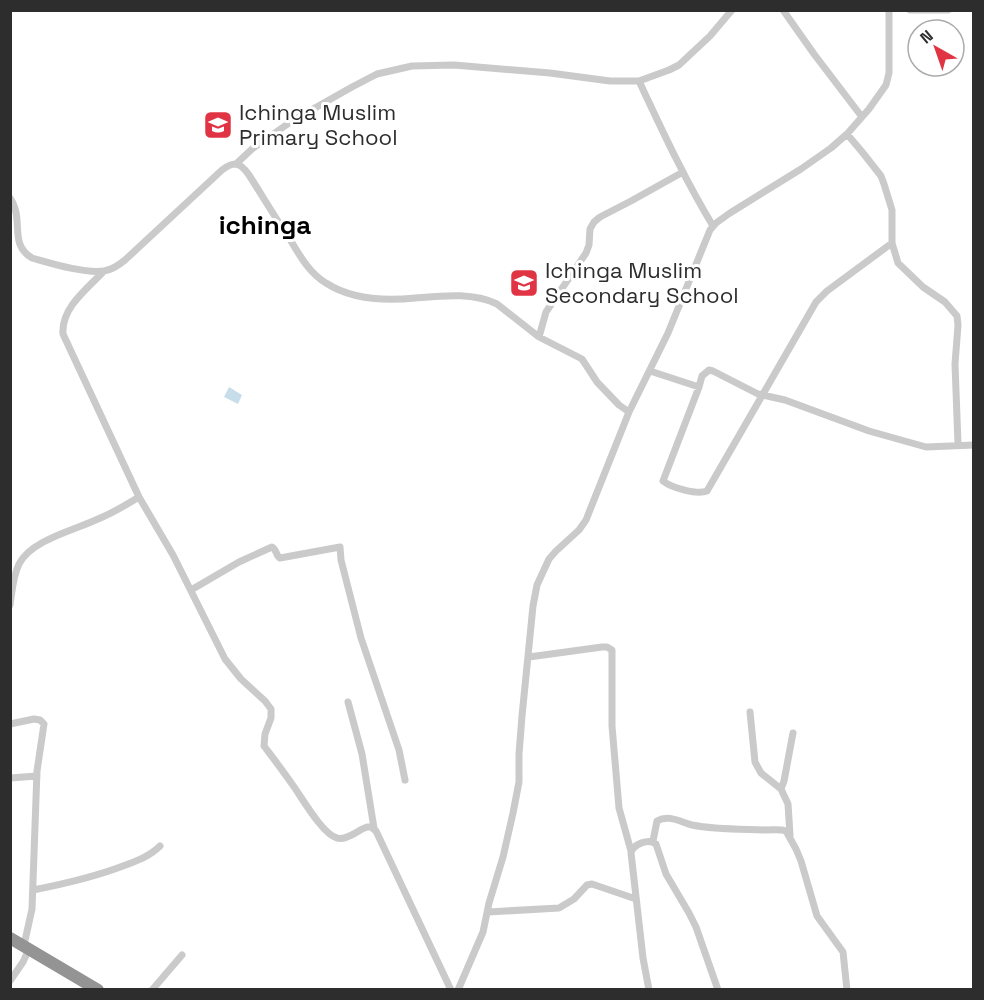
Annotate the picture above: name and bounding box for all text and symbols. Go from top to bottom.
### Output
north arrow [906,18,966,78]
text: N [916,25,938,48]
place label: Ichinga Muslim Primary School [239,98,398,151]
school or university icon: Ichinga Muslim Primary School [202,109,234,141]
district label: ichinga [219,208,311,242]
place label: Ichinga Muslim Secondary School [545,256,739,309]
school or university icon: Ichinga Muslim Secondary School [508,267,540,299]

